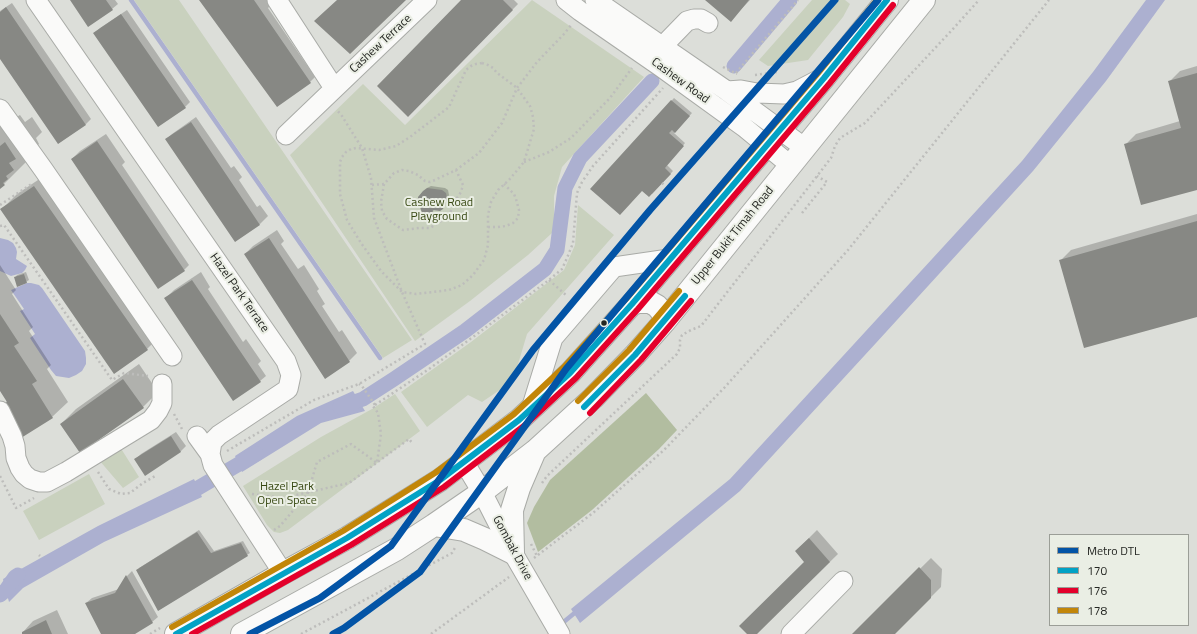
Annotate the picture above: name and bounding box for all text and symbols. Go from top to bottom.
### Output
street label: Cashew Terrace [347,12,415,76]
street label: Cashew Road [648,55,712,107]
street label: Upper Bukit Timah Road [689,184,777,288]
park label: Cashew Road Playground [405,196,473,224]
street label: Hazel Park Terrace [206,251,272,335]
unlabelled marker [599,318,609,328]
park label: Hazel Park Open Space [257,480,317,508]
street label: Gombak Drive [489,513,535,583]
legend [1049,534,1189,626]
text: Metro DTL [1087,541,1140,560]
text: 170 [1087,561,1107,580]
text: 176 [1087,581,1107,600]
text: 178 [1087,601,1107,620]

